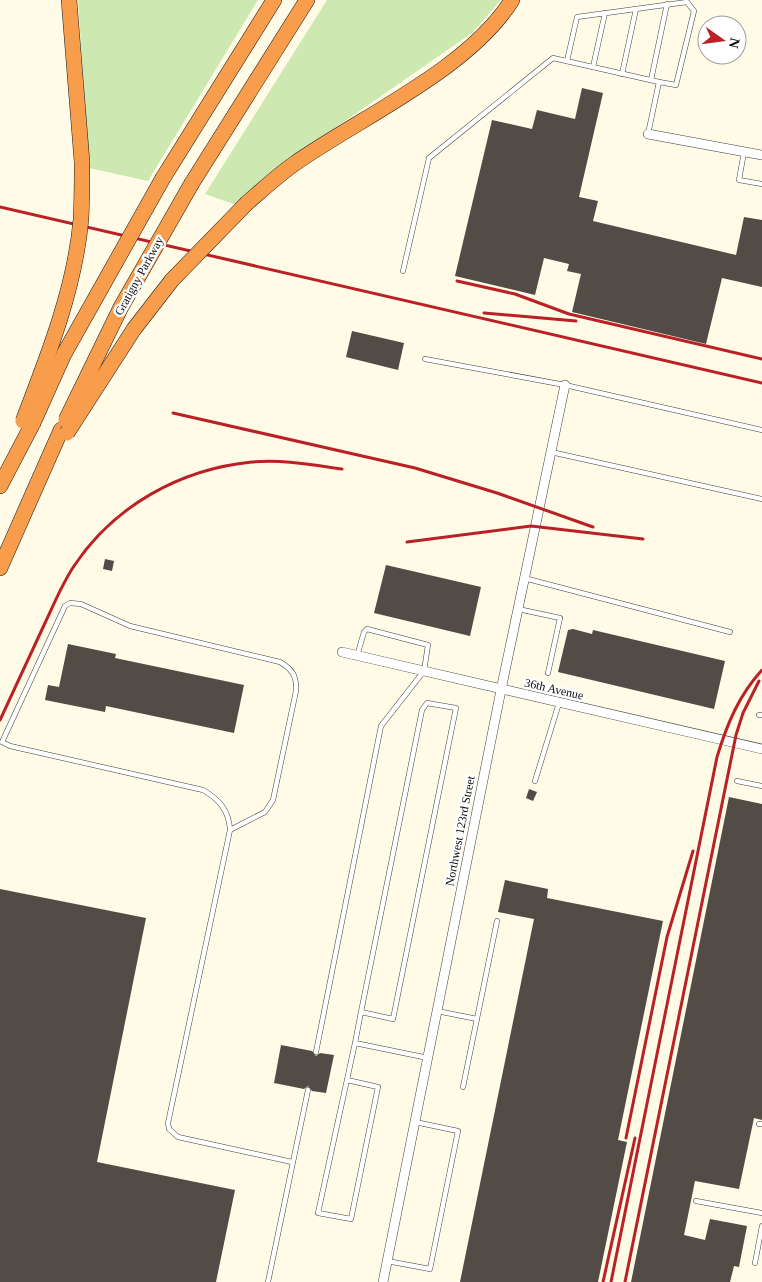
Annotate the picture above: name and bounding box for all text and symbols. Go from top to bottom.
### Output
north arrow [697,15,747,65]
text: N [726,36,743,50]
street label: Gratigny Parkway [112,234,166,318]
street label: 36th Avenue [523,675,585,703]
street label: Northwest 123rd Street [442,774,478,887]

